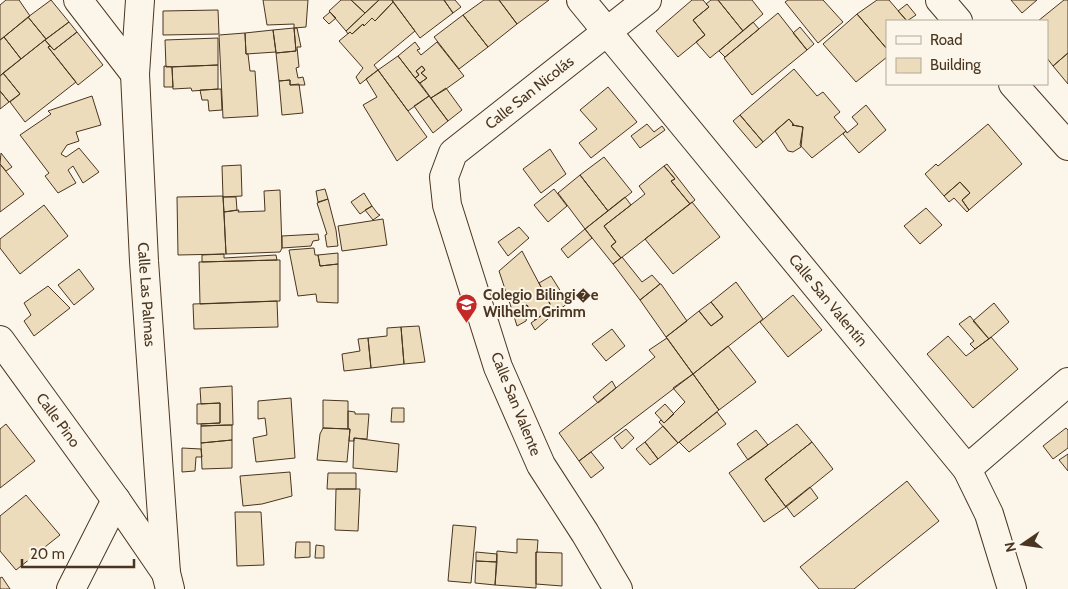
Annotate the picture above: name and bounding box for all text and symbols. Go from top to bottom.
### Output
legend [886,20,1048,85]
text: Road [930,31,963,49]
street label: Calle San Nicolás [482,52,577,133]
text: Building [930,56,981,74]
street label: Calle Las Palmas [134,242,159,347]
street label: Calle San Valentín [785,251,871,350]
place label: Colegio Bilingi�e Wilhelm Grimm [483,286,599,321]
school or university icon: Colegio Bilingi�e Wilhelm Grimm [455,292,479,323]
street label: Calle San Valente [487,350,545,459]
street label: Calle Pino [32,389,84,451]
north arrow [998,519,1048,569]
scale bar [22,536,135,568]
text: N [1000,540,1020,554]
text: 20 m [30,545,65,563]

